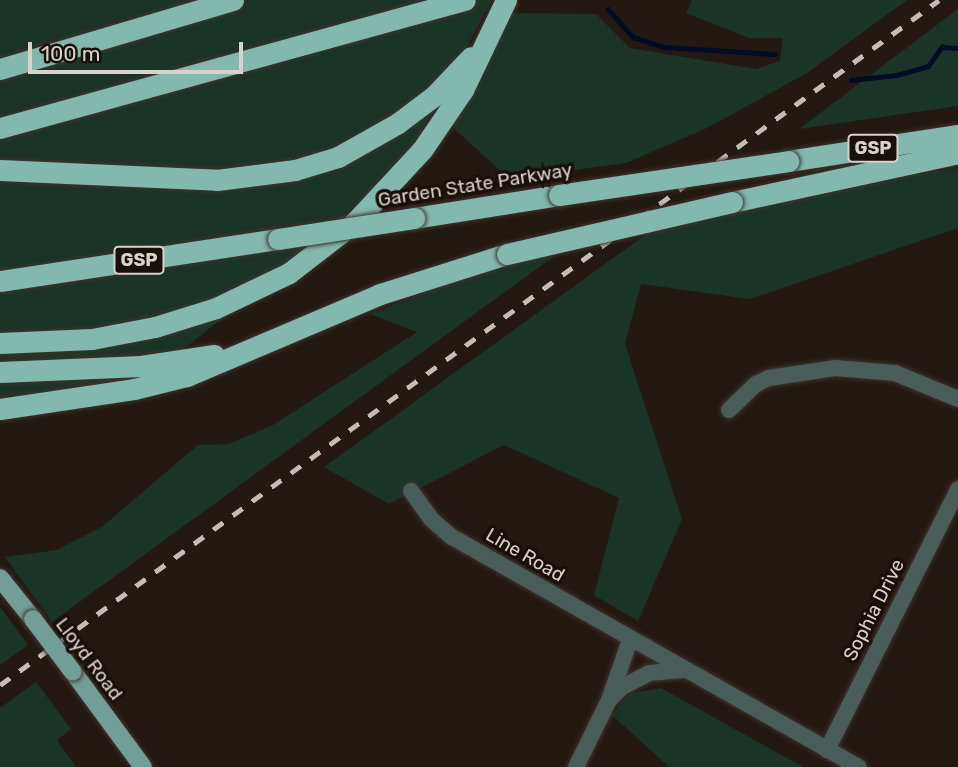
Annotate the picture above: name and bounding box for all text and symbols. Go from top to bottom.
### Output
scale bar [32,28,247,72]
text: 100 m [41,41,100,66]
road number: GSP [847,134,899,162]
street label: Garden State Parkway [376,158,574,212]
road number: GSP [113,246,165,274]
street label: Line Road [482,523,568,587]
street label: Sophia Drive [839,555,909,665]
street label: Lloyd Road [51,613,127,705]

